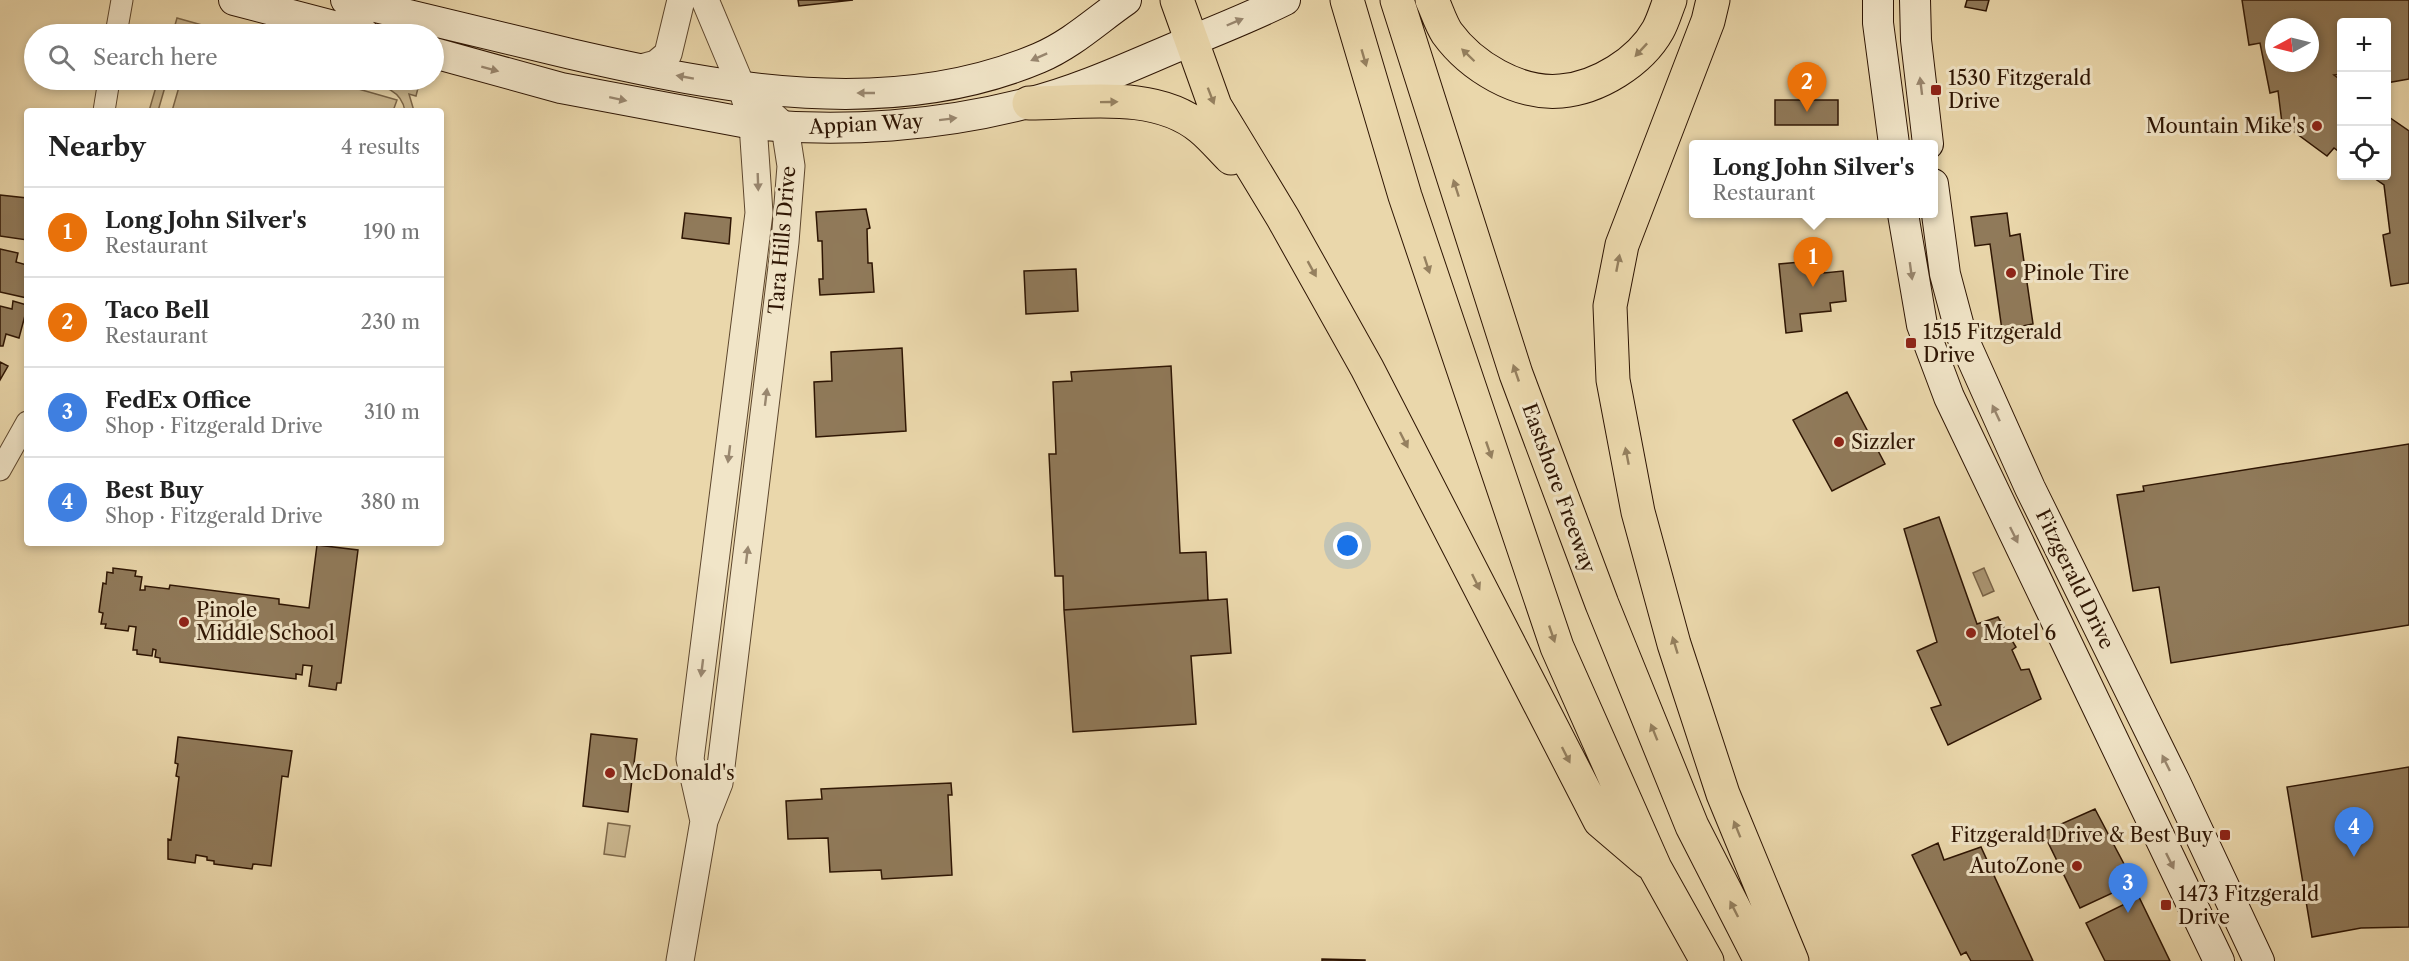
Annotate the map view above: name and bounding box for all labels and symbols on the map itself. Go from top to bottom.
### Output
one-way arrow [1227,17,1245,27]
north arrow [2265,18,2319,72]
one-way arrow [1635,42,1648,57]
one-way arrow [1460,48,1475,62]
one-way arrow [1360,49,1369,67]
one-way arrow [1030,53,1048,62]
pin: 2 [1788,63,1826,112]
one-way arrow [481,65,499,74]
place label: 1530 Fitzgerald Drive [1948,66,2091,113]
one-way arrow [675,72,694,81]
one-way arrow [1916,77,1926,96]
marker: 1530 Fitzgerald Drive [1929,83,1943,97]
one-way arrow [1206,87,1216,105]
one-way arrow [856,88,875,98]
one-way arrow [609,95,627,105]
one-way arrow [1099,97,1118,107]
street label: Appian Way [807,109,925,139]
one-way arrow [939,114,958,124]
place label: Mountain Mike's [2146,114,2305,138]
marker: Mountain Mike's [2310,119,2324,133]
street label: Tara Hills Drive [764,165,800,315]
one-way arrow [753,173,762,192]
one-way arrow [1451,179,1460,197]
pin: 1 [1794,238,1832,287]
one-way arrow [1614,253,1623,272]
one-way arrow [1423,256,1433,274]
one-way arrow [1307,261,1317,278]
place label: Pinole Tire [2023,261,2129,285]
one-way arrow [1907,262,1916,281]
marker: Pinole Tire [2004,266,2018,280]
place label: 1515 Fitzgerald Drive [1923,320,2062,367]
marker: 1515 Fitzgerald Drive [1904,336,1918,350]
one-way arrow [1511,364,1521,382]
one-way arrow [761,388,771,407]
street label: Eastshore Freeway [1517,400,1601,577]
one-way arrow [1992,404,2001,421]
place label: Sizzler [1851,430,1916,454]
one-way arrow [1400,432,1409,449]
marker: Sizzler [1832,435,1846,449]
one-way arrow [1484,441,1494,459]
one-way arrow [725,445,734,464]
one-way arrow [1622,446,1631,465]
street label: Fitzgerald Drive [2031,505,2119,653]
one-way arrow [2009,526,2018,543]
your location [1333,531,1362,560]
one-way arrow [742,546,752,565]
one-way arrow [1471,573,1481,590]
place label: Pinole Middle School [196,598,335,645]
marker: Pinole Middle School [177,615,191,629]
place label: Motel 6 [1983,621,2056,645]
one-way arrow [1548,625,1558,643]
marker: Motel 6 [1964,626,1978,640]
one-way arrow [1670,636,1679,654]
one-way arrow [697,658,706,677]
one-way arrow [1649,722,1659,740]
one-way arrow [1560,746,1570,764]
one-way arrow [2162,755,2171,772]
place label: McDonald's [622,761,735,785]
marker: McDonald's [603,766,617,780]
pin: 4 [2334,808,2374,857]
one-way arrow [1732,820,1742,838]
place label: Fitzgerald Drive & Best Buy [1950,823,2214,847]
marker: Fitzgerald Drive & Best Buy [2218,828,2232,842]
one-way arrow [2166,852,2175,869]
place label: AutoZone [1969,854,2065,878]
marker: AutoZone [2070,859,2084,873]
pin: 3 [2108,864,2148,913]
place label: 1473 Fitzgerald Drive [2178,882,2319,929]
marker: 1473 Fitzgerald Drive [2159,898,2173,912]
one-way arrow [1730,900,1740,918]

